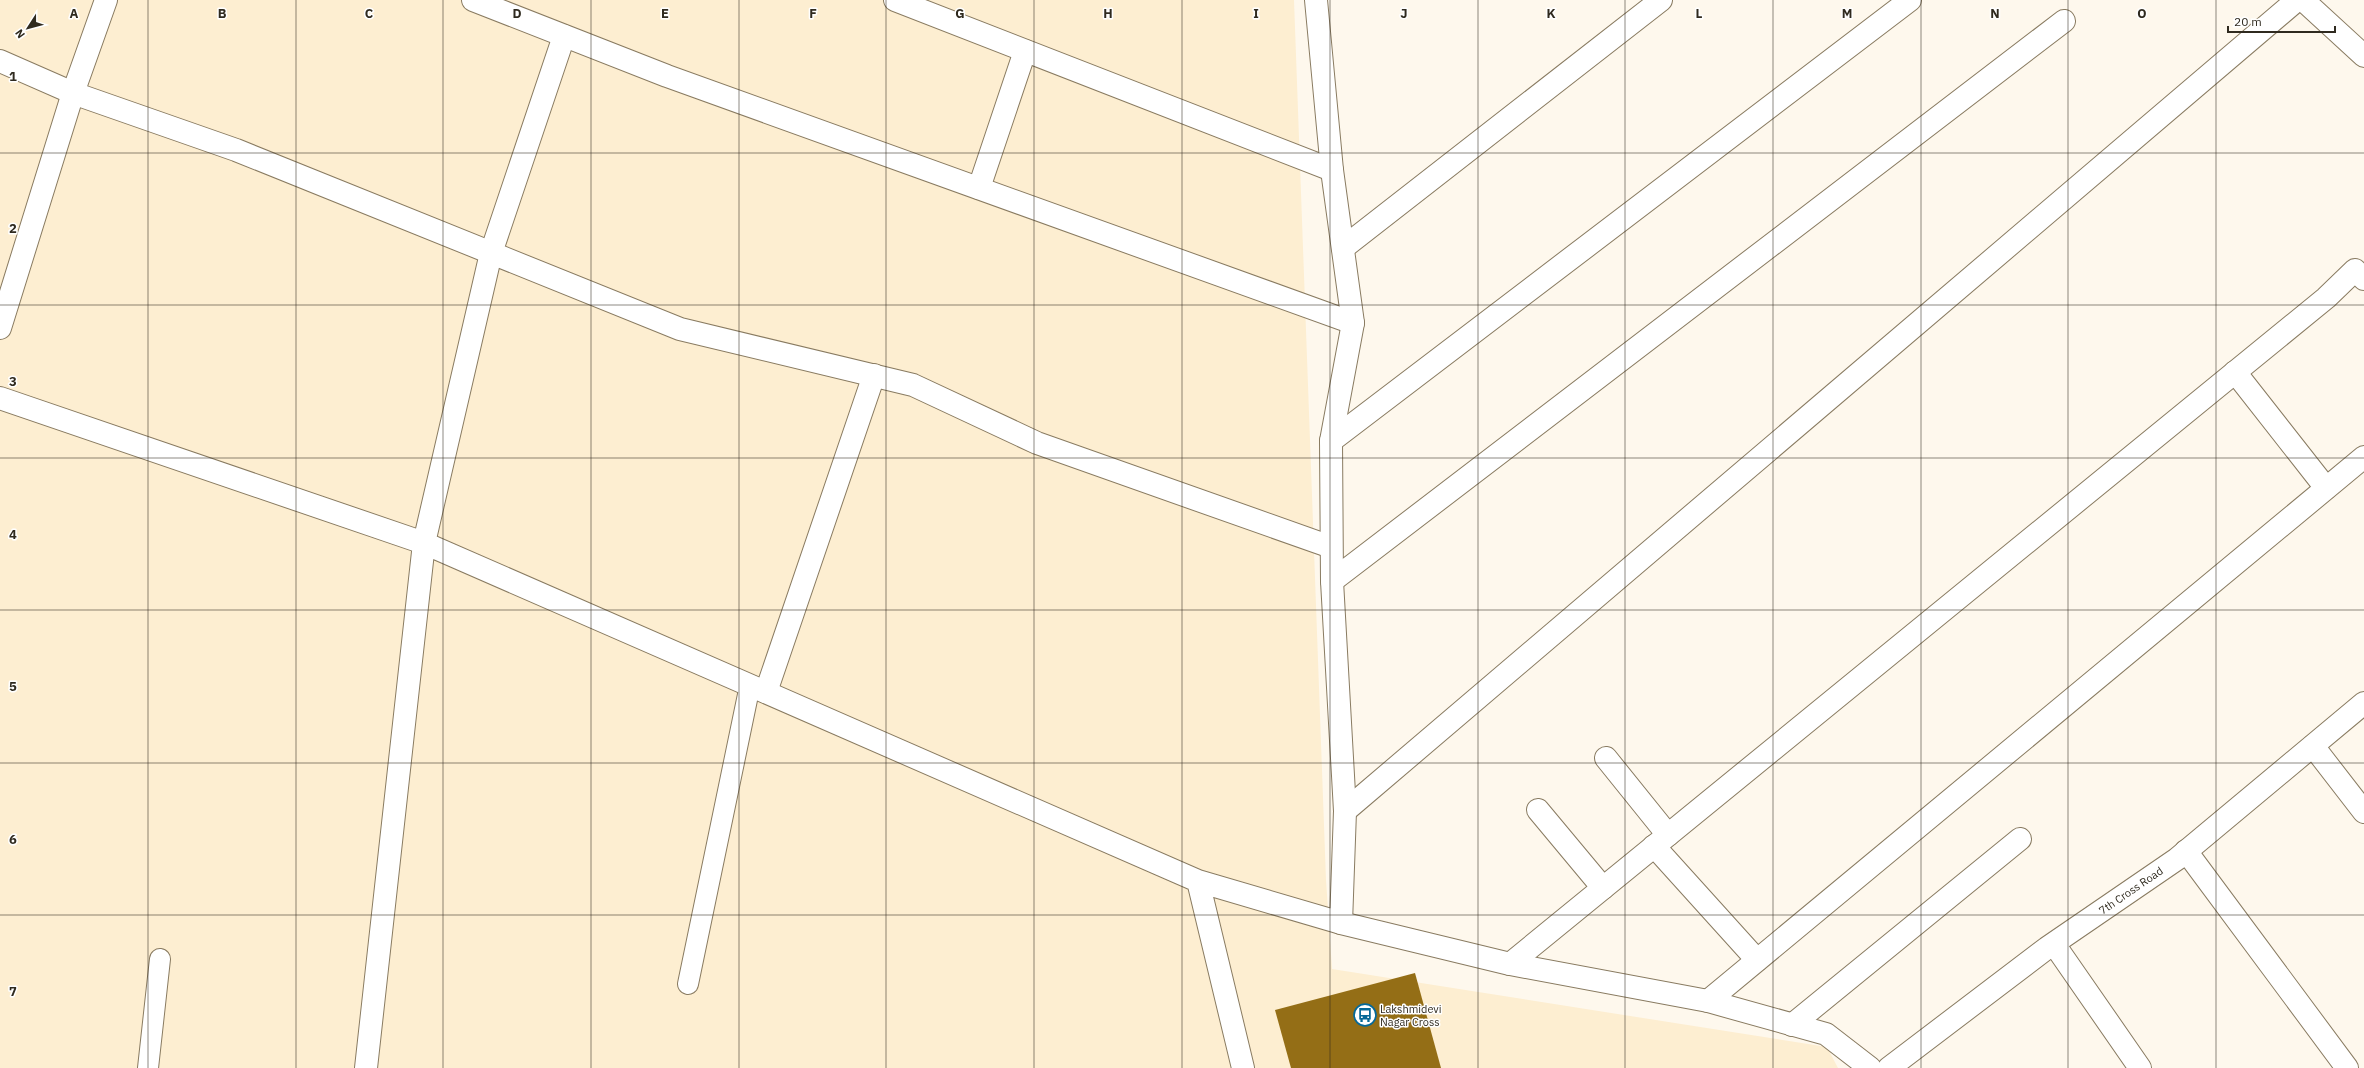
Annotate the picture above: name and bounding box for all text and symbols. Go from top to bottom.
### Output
text: A [70,5,79,22]
text: B [218,5,227,22]
text: C [365,5,374,22]
text: D [512,5,522,22]
text: E [661,5,669,22]
text: F [809,5,817,22]
text: G [955,5,965,22]
text: H [1103,5,1113,22]
text: I [1253,5,1259,22]
text: J [1400,5,1408,22]
text: K [1546,5,1556,22]
text: L [1696,5,1703,22]
text: M [1842,5,1852,22]
text: N [1990,5,2000,22]
text: O [2137,5,2147,22]
north arrow [8,8,48,48]
scale bar [2228,8,2335,34]
text: 20 m [2234,14,2262,29]
text: N [12,27,28,41]
text: 1 [9,68,17,85]
text: 2 [9,220,17,237]
text: 3 [9,373,17,390]
text: 4 [9,526,17,543]
text: 5 [9,678,17,695]
text: 6 [9,831,17,848]
street label: 7th Cross Road [2096,864,2166,918]
text: 7 [9,983,17,1000]
bus stop icon: Lakshmidevi Nagar Cross [1352,1002,1378,1028]
place label: Lakshmidevi Nagar Cross [1380,1002,1442,1029]

